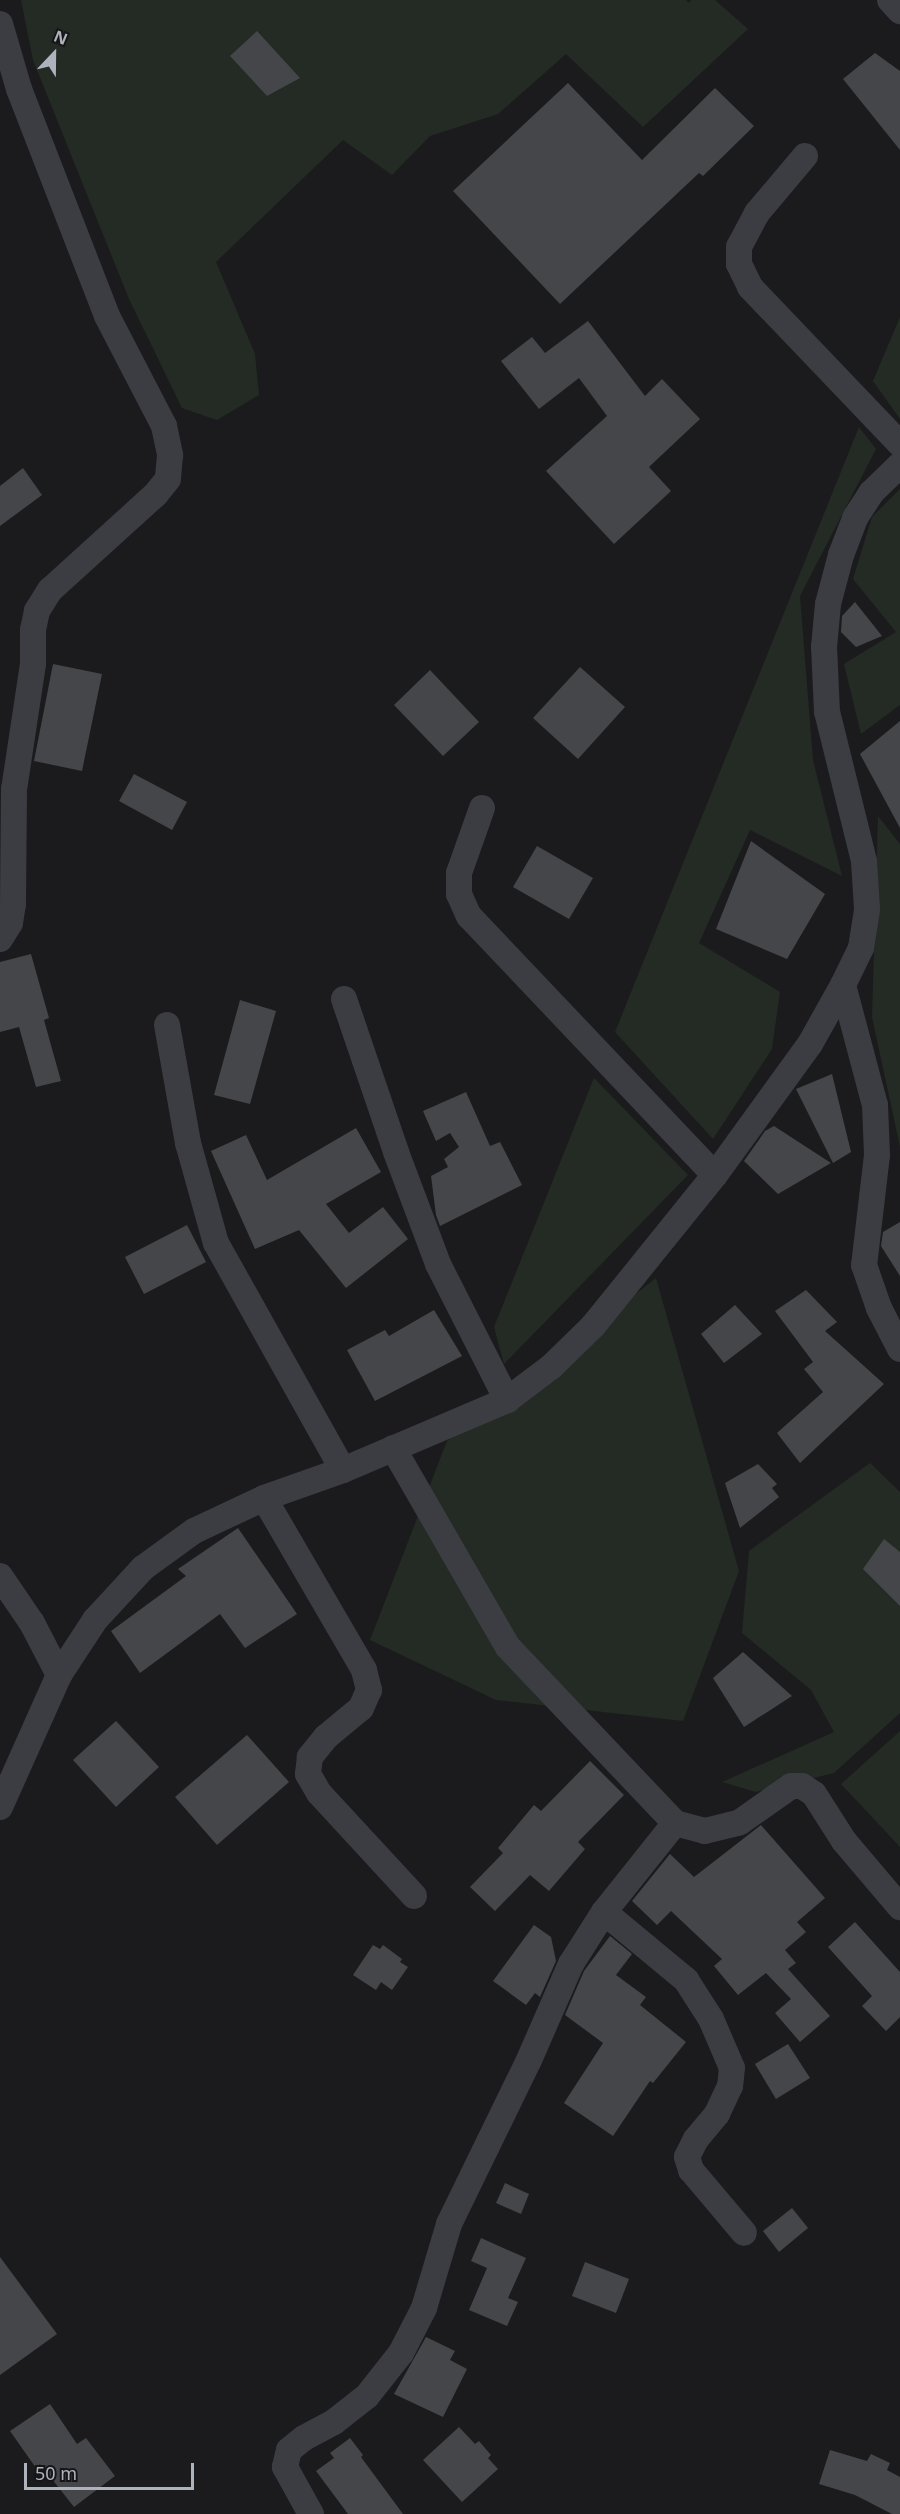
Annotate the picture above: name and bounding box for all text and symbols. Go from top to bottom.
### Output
north arrow [24,24,84,84]
text: N [51,25,71,50]
scale bar [27,2451,196,2489]
text: 50 m [35,2461,77,2485]

